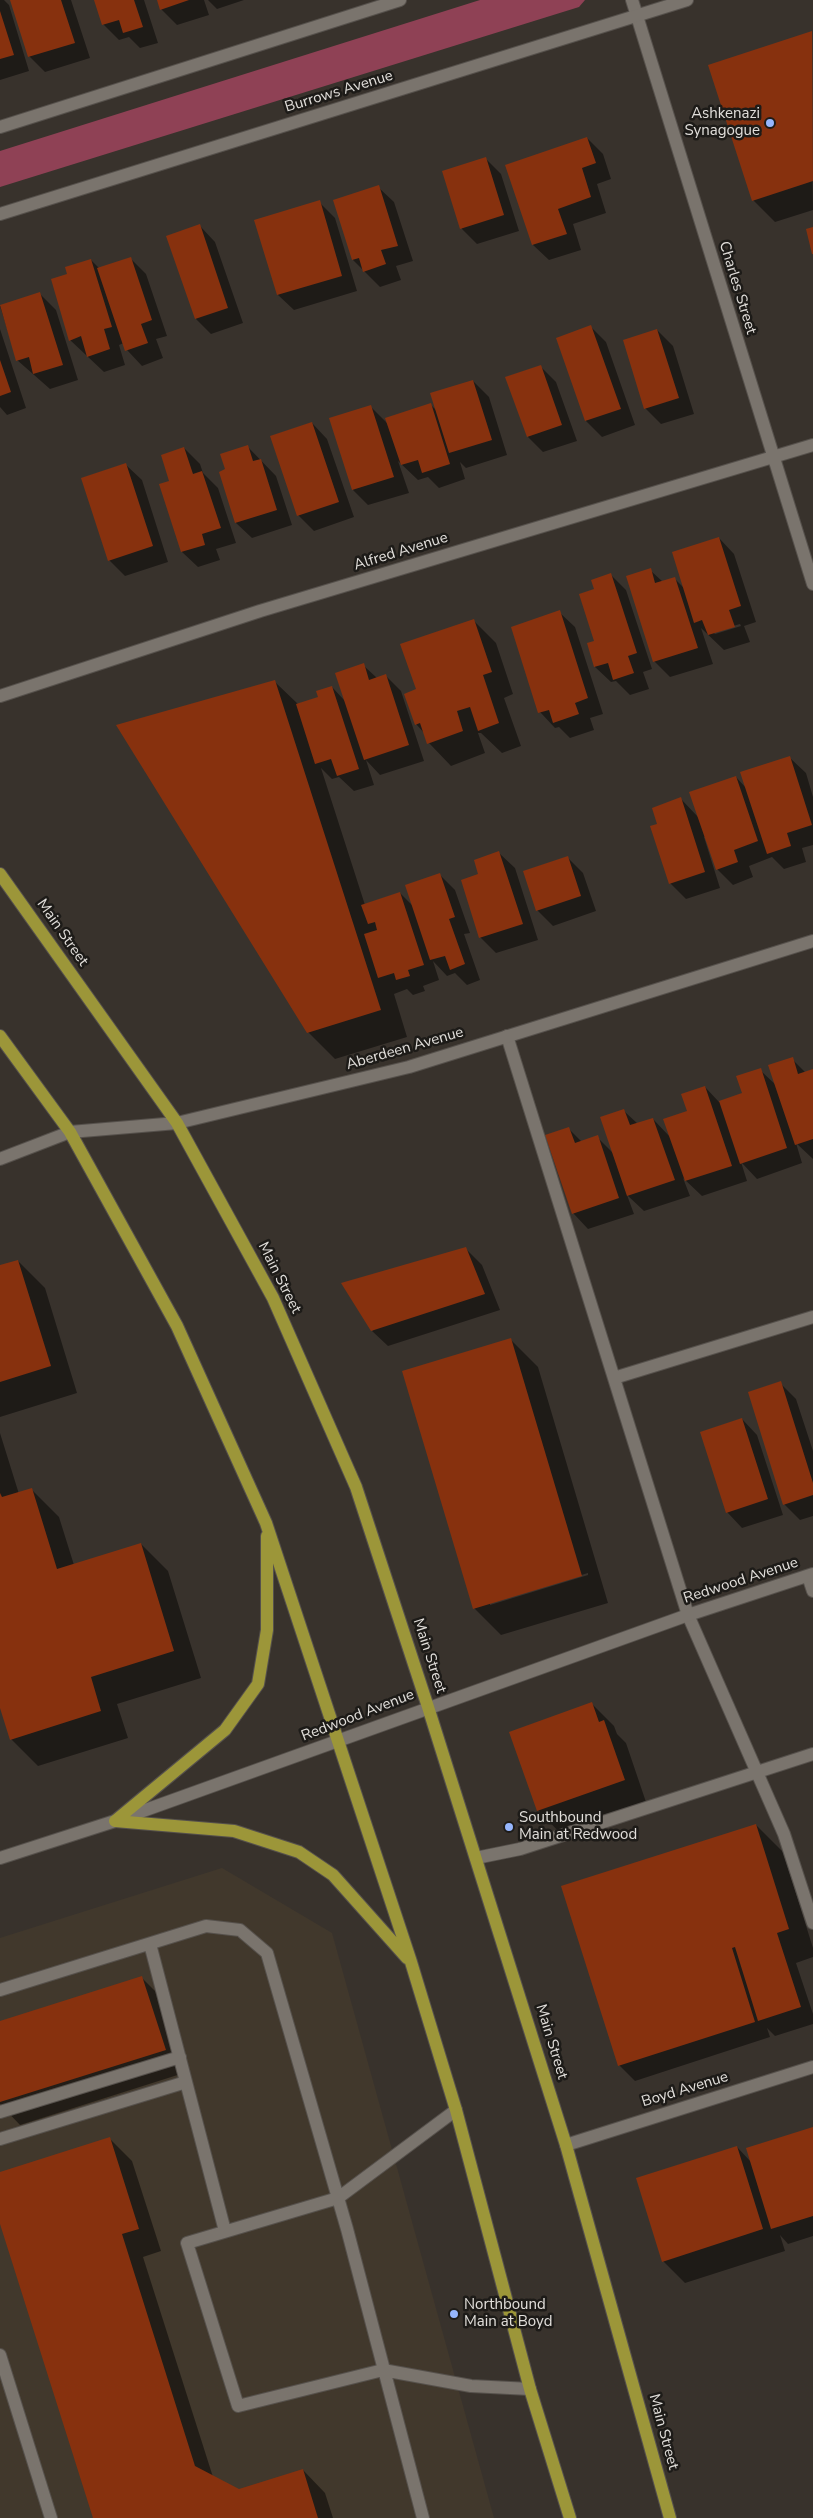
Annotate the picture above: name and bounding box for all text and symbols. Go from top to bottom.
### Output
street label: Burrows Avenue [283,67,395,117]
place label: Ashkenazi Synagogue [684,105,760,140]
marker: Ashkenazi Synagogue [764,117,776,129]
street label: Charles Street [714,239,760,337]
street label: Alfred Avenue [352,529,450,575]
street label: Main Street [32,896,92,970]
street label: Aberdeen Avenue [344,1024,466,1074]
street label: Main Street [253,1239,305,1317]
street label: Redwood Avenue [681,1554,801,1608]
street label: Main Street [408,1616,450,1696]
street label: Redwood Avenue [299,1686,417,1746]
place label: Southbound Main at Redwood [519,1809,637,1844]
marker: Southbound Main at Redwood [503,1821,515,1833]
street label: Main Street [531,2002,571,2082]
street label: Boyd Avenue [640,2068,730,2112]
place label: Northbound Main at Boyd [464,2296,552,2331]
marker: Northbound Main at Boyd [448,2308,460,2320]
street label: Main Street [644,2392,682,2472]

